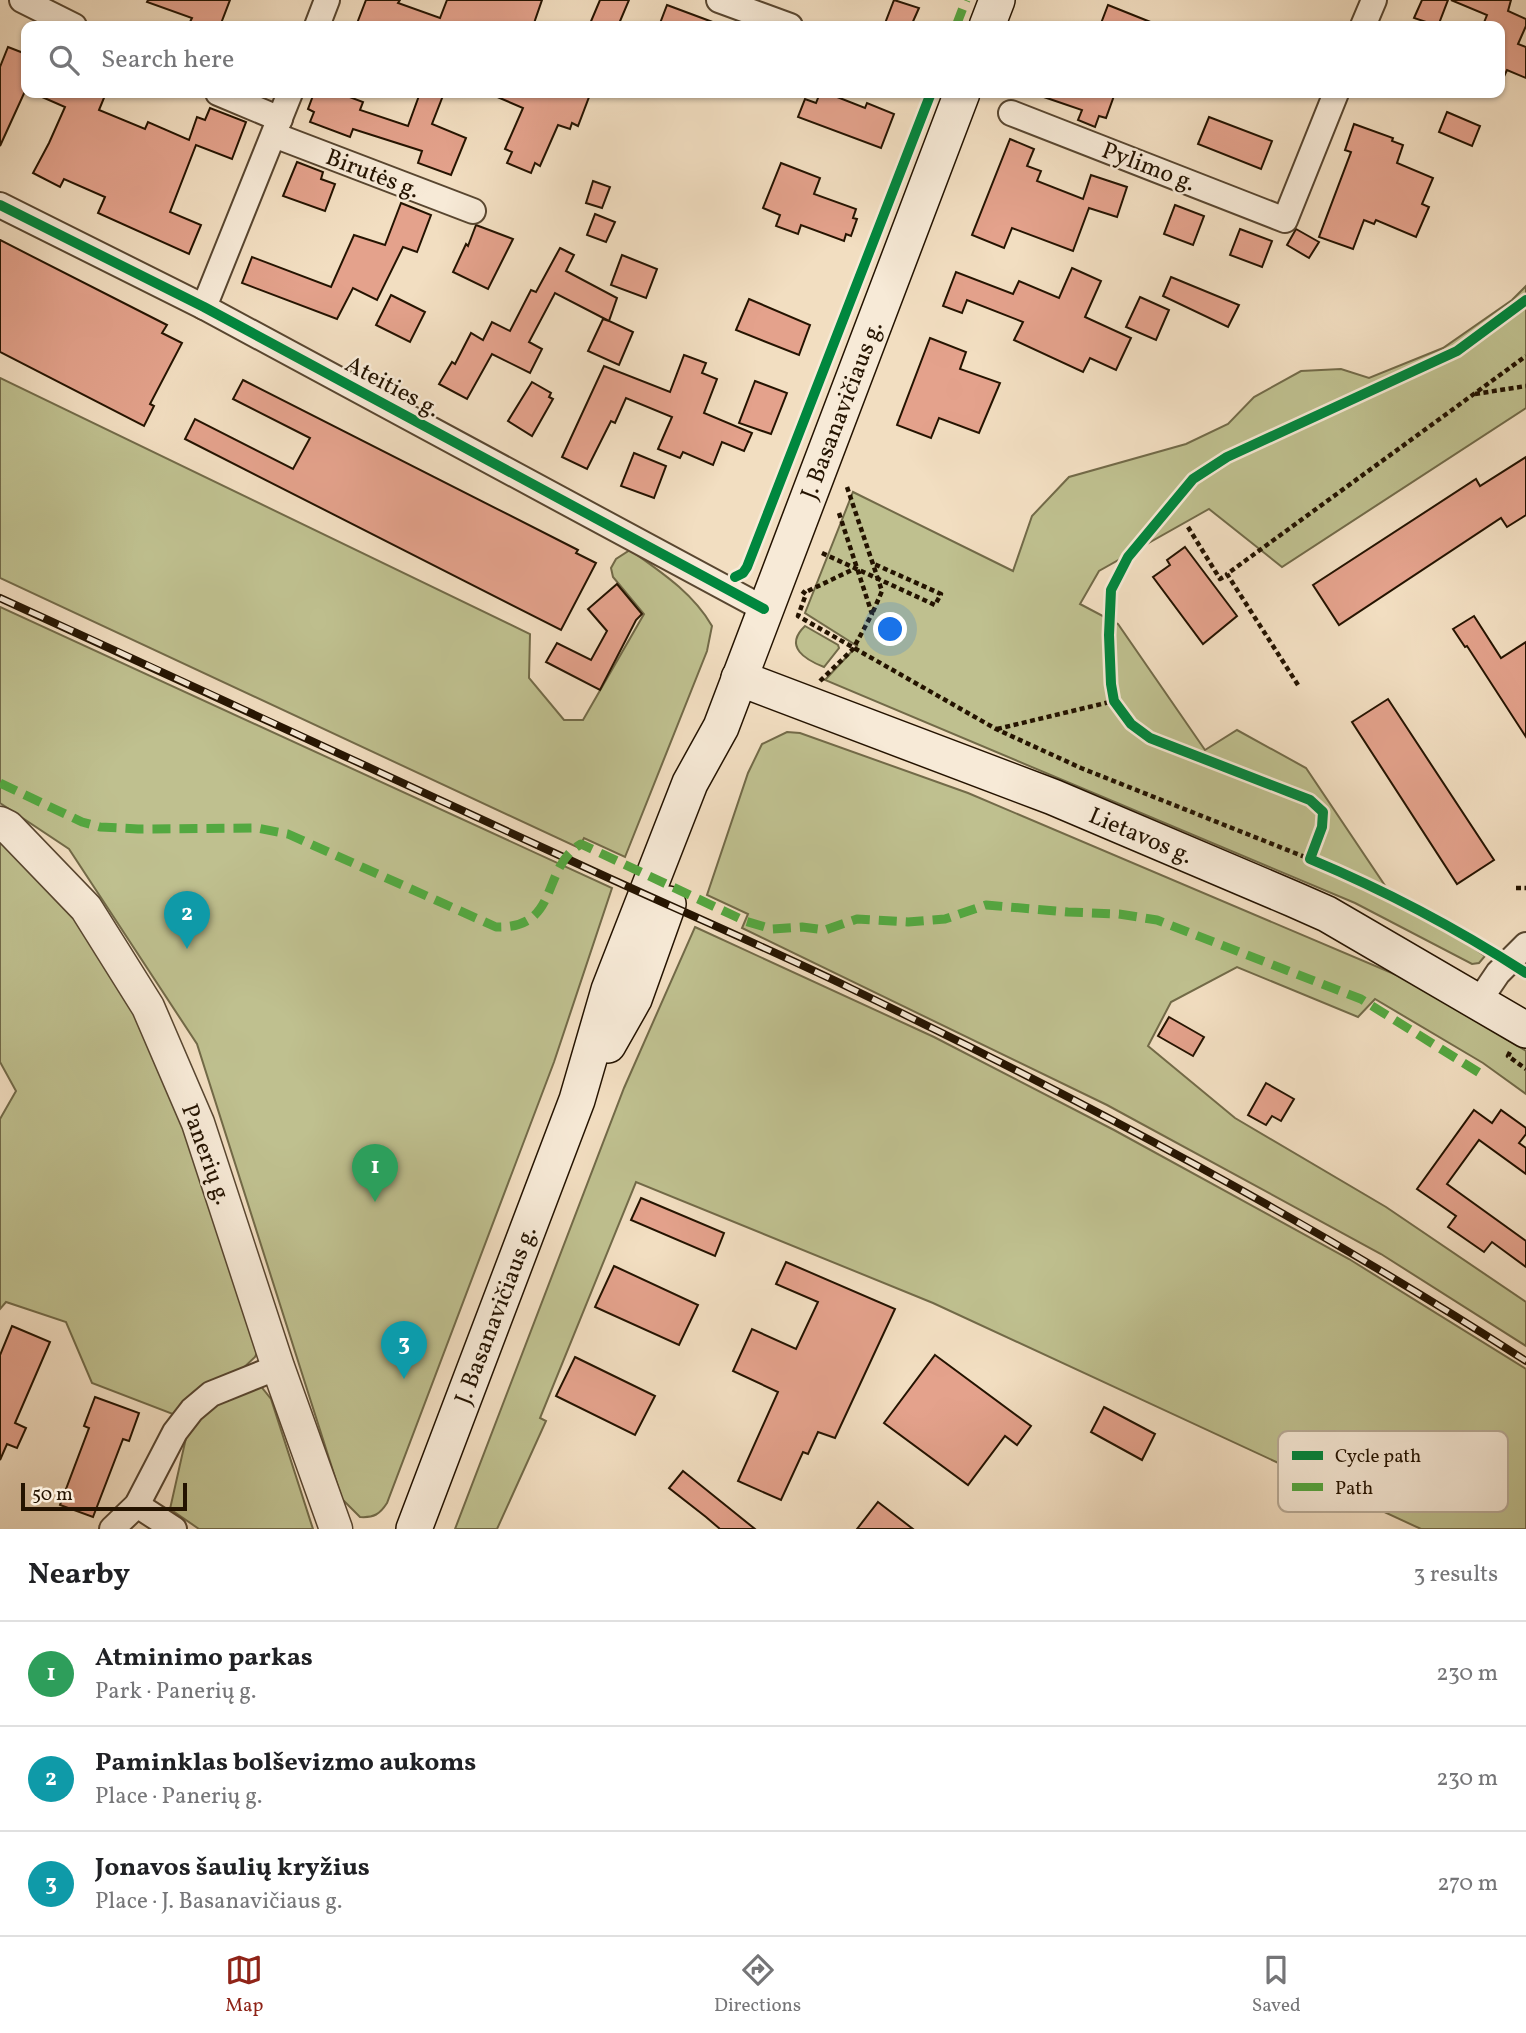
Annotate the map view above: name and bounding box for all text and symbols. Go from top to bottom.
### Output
search box [21,21,1505,98]
icon: search [45,41,83,79]
text: Search here [101,42,234,78]
street label: Pylimo g. [1096,134,1200,201]
street label: Birutės g. [320,141,424,208]
street label: J. Basanavičiaus g. [793,317,893,505]
street label: Ateities g. [338,348,446,427]
your location [873,612,907,646]
street label: Lietavos g. [1083,800,1197,874]
pin: 2 [164,891,210,949]
street label: Panerių g. [171,1099,239,1210]
pin: 1 [352,1144,398,1202]
street label: J. Basanavičiaus g. [447,1222,547,1410]
pin: 3 [381,1321,427,1379]
legend [1278,1431,1508,1512]
text: Cycle path [1335,1444,1421,1470]
text: Path [1335,1476,1373,1502]
scale bar [21,1480,187,1512]
text: 50 m [32,1482,73,1508]
text: Nearby [28,1554,130,1596]
text: 3 results [1413,1559,1498,1591]
text: Atminimo parkas [95,1640,313,1676]
text: 1 [46,1658,56,1690]
text: 230 m [1436,1658,1498,1690]
text: Park · Panerių g. [95,1676,256,1708]
text: Paminklas bolševizmo aukoms [95,1745,476,1781]
text: 2 [45,1763,57,1795]
text: 230 m [1436,1763,1498,1795]
text: Place · Panerių g. [95,1781,262,1813]
text: Jonavos šaulių kryžius [95,1850,370,1886]
text: 3 [45,1868,57,1900]
text: 270 m [1437,1868,1498,1900]
text: Place · J. Basanavičiaus g. [95,1886,342,1918]
tab: Map [225,1951,263,2019]
tab: Directions [714,1951,801,2019]
tab: Saved [1252,1951,1301,2019]

